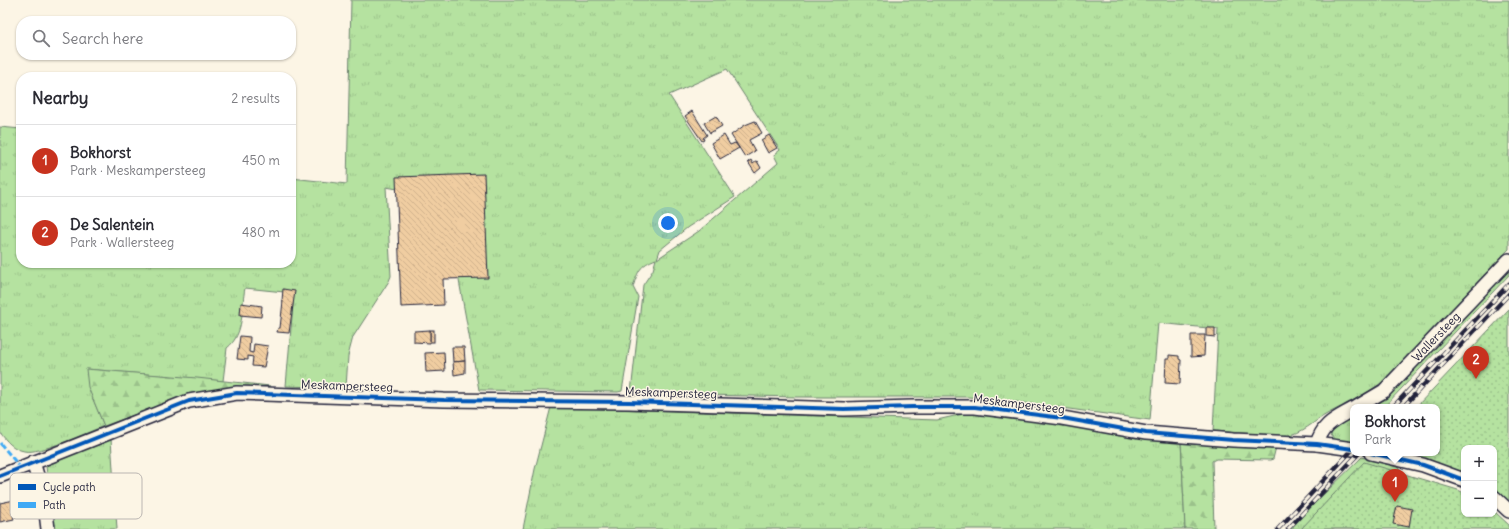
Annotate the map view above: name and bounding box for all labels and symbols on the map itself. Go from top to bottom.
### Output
your location [658,213,678,233]
street label: Wallersteeg [1408,309,1463,365]
pin: 2 [1463,346,1489,379]
street label: Meskampersteeg [301,376,393,395]
street label: Meskampersteeg [625,383,717,402]
street label: Meskampersteeg [972,390,1066,417]
pin: 1 [1382,469,1408,502]
legend [10,473,142,519]
text: Cycle path [43,480,96,494]
text: Path [43,498,66,512]

